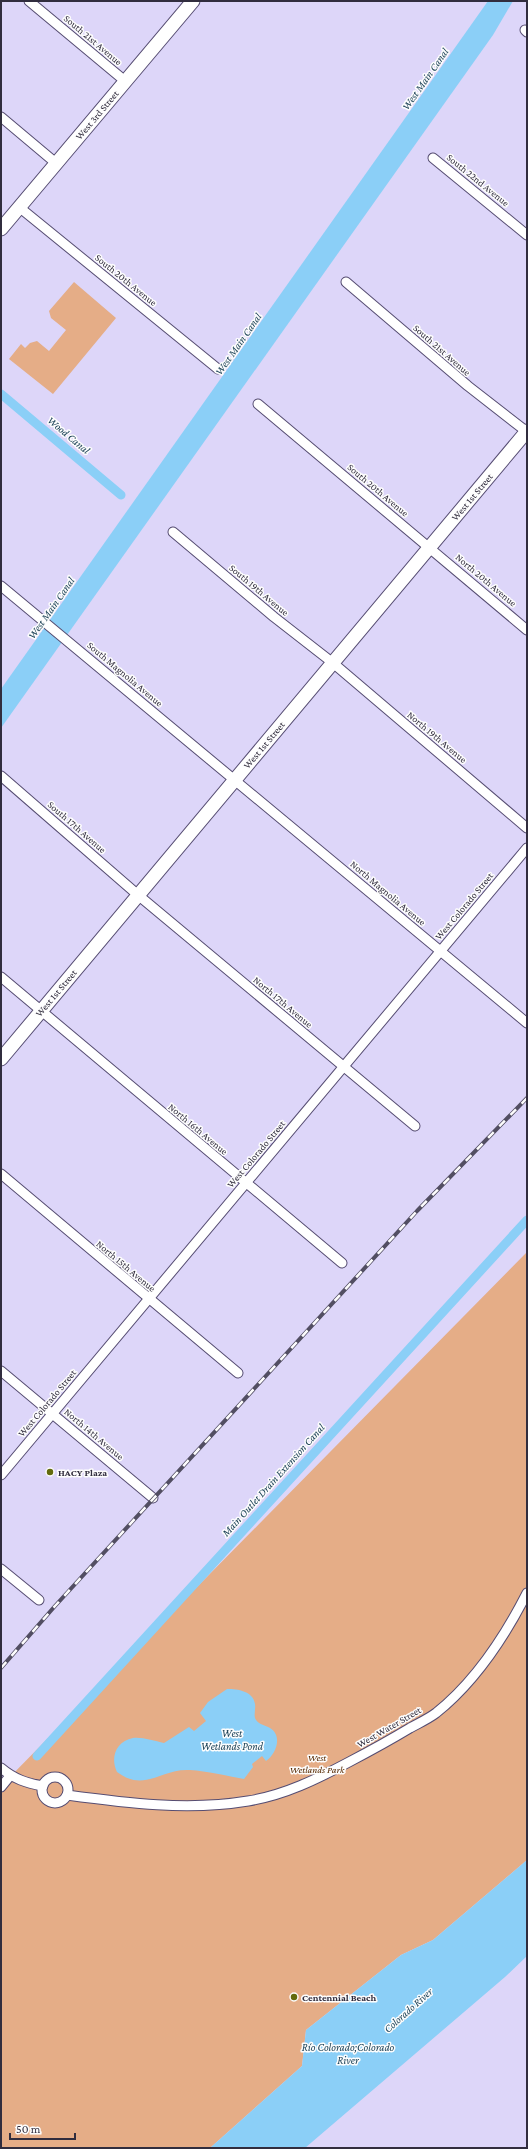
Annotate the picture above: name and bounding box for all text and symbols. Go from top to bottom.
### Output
street label: South 21st Avenue [62,13,125,68]
water label: West Main Canal [399,46,451,112]
street label: West 3rd Street [73,88,121,142]
street label: South 22nd Avenue [445,152,512,209]
street label: South 20th Avenue [93,252,159,309]
water label: West Main Canal [212,311,264,377]
street label: South 21st Avenue [411,322,473,378]
water label: Wood Canal [45,414,93,456]
street label: South 20th Avenue [345,461,411,519]
street label: West 1st Street [449,471,495,523]
street label: North 20th Avenue [453,551,519,609]
street label: South 19th Avenue [227,562,291,618]
water label: West Main Canal [25,575,77,641]
street label: South Magnolia Avenue [85,639,165,709]
street label: North 19th Avenue [405,709,469,765]
street label: West 1st Street [241,719,287,771]
street label: South 17th Avenue [46,799,109,856]
street label: North Magnolia Avenue [348,858,428,928]
street label: West Colorado Street [433,870,496,942]
street label: West 1st Street [33,967,79,1019]
street label: North 17th Avenue [251,974,315,1030]
street label: North 16th Avenue [166,1101,230,1157]
street label: West Colorado Street [225,1118,288,1190]
street label: North 15th Avenue [94,1238,158,1294]
street label: West Colorado Street [16,1367,79,1439]
street label: North 14th Avenue [62,1406,126,1462]
water label: Main Outlet Drain Extension Canal [219,1421,327,1539]
marker: HACY Plaza [45,1467,55,1477]
place label: HACY Plaza [58,1467,107,1478]
street label: West Water Street [355,1704,424,1750]
water label: West Wetlands Pond [201,1727,264,1752]
park label: West Wetlands Park [290,1752,345,1775]
water label: Colorado River [381,1984,435,2035]
marker: Centennial Beach [289,1992,299,2002]
place label: Centennial Beach [302,1992,376,2003]
water label: Río Colorado;Colorado River [302,2041,395,2066]
scale bar [10,2115,75,2141]
text: 50 m [16,2122,41,2136]

